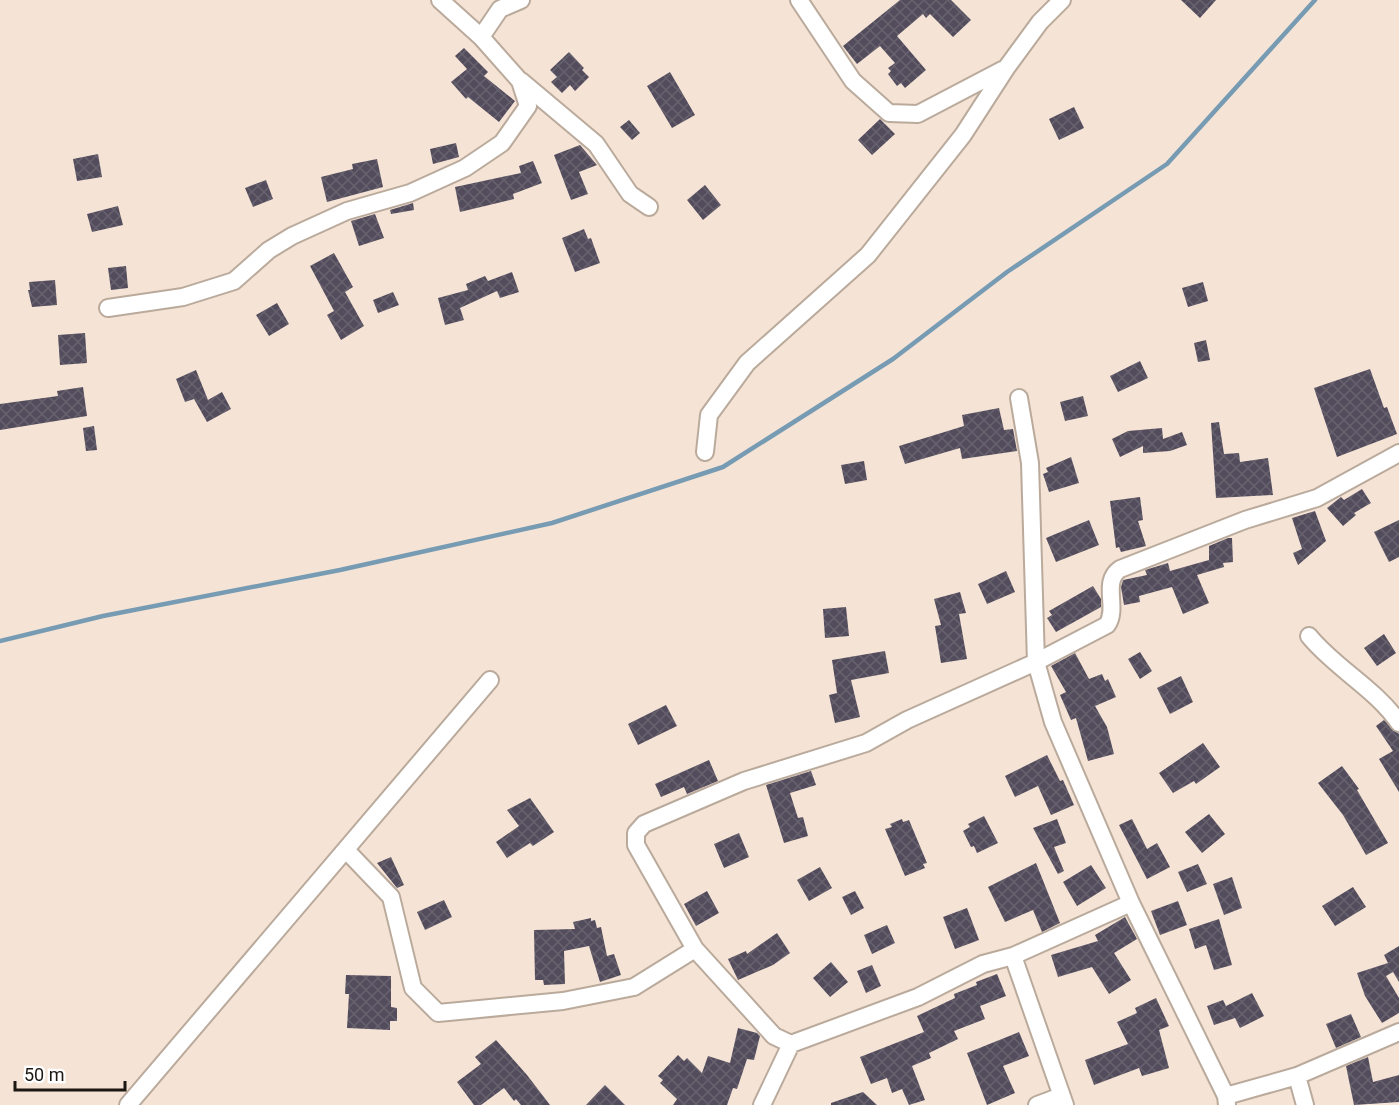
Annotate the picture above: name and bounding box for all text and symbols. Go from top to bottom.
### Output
scale bar [15,1054,124,1092]
text: 50 m [24,1064,64,1085]

